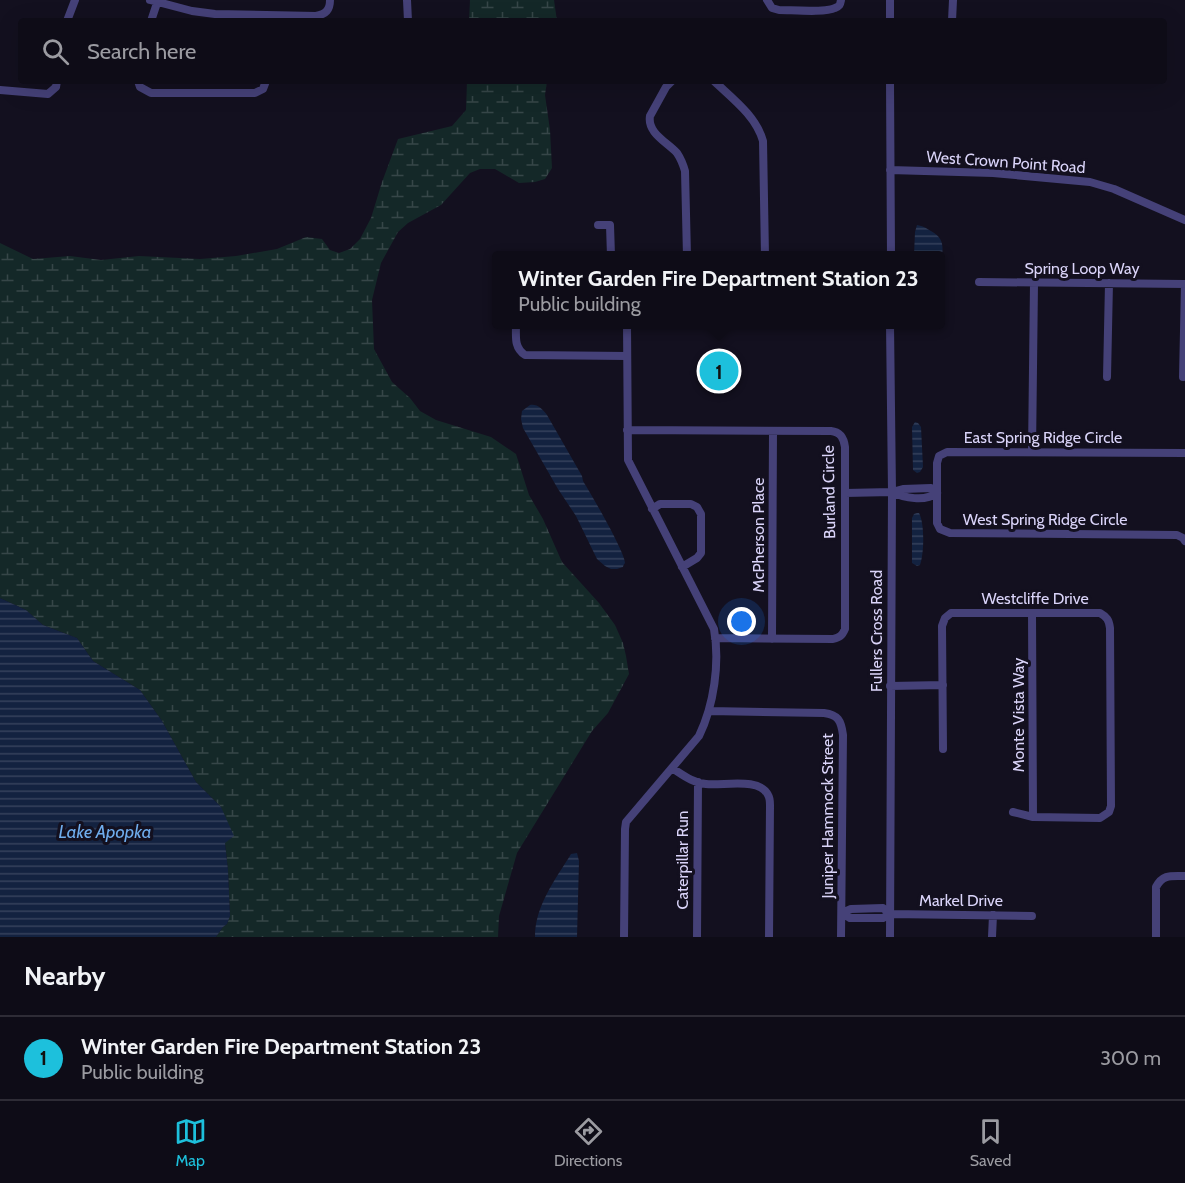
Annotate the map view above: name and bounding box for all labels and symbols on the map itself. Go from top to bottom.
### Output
street label: West Crown Point Road [926,147,1086,177]
street label: Spring Loop Way [1024,259,1140,278]
pin: 1 [700,348,738,394]
street label: East Spring Ridge Circle [964,428,1122,447]
street label: Burland Circle [819,445,839,539]
street label: McPherson Place [749,478,768,592]
street label: West Spring Ridge Circle [963,510,1127,529]
street label: Fullers Cross Road [867,570,886,692]
street label: Westcliffe Drive [981,589,1089,608]
your location [727,607,756,636]
street label: Monte Vista Way [1009,658,1028,772]
street label: Juniper Hammock Street [818,733,837,900]
street label: Caterpillar Run [673,810,692,909]
water label: Lake Apopka [58,821,152,843]
street label: Markel Drive [919,891,1003,910]

